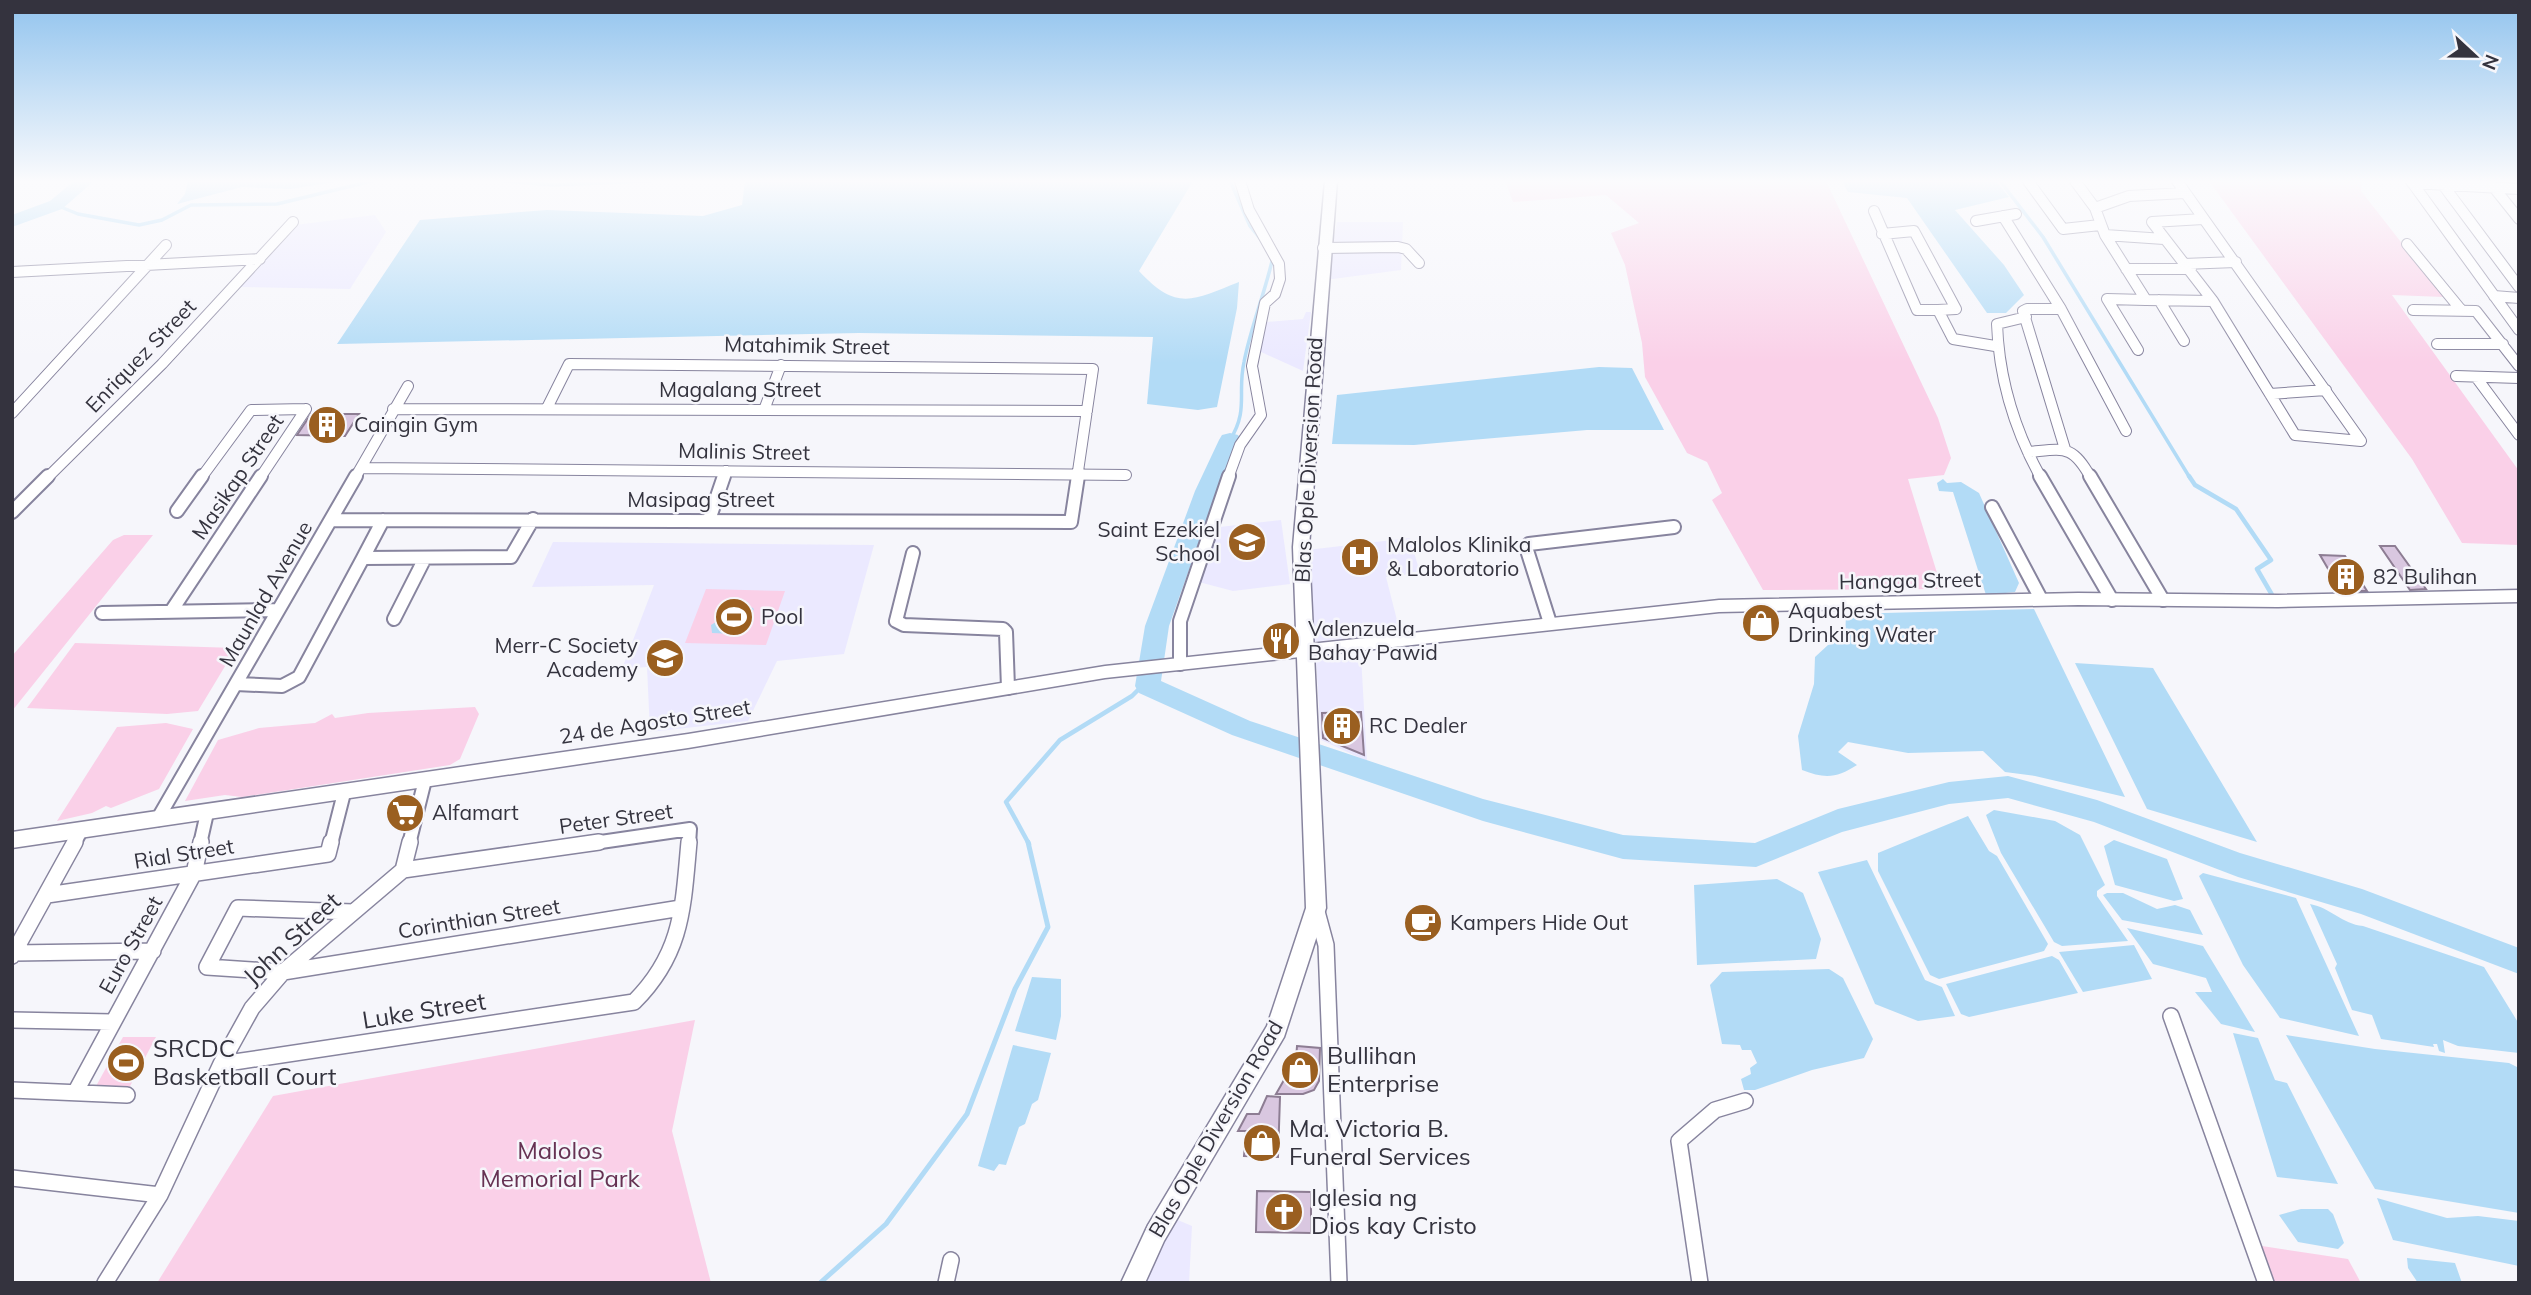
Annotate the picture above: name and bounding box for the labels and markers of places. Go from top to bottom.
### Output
building icon: Caingin Gym [306,404,348,446]
place label: Caingin Gym [354,411,478,437]
place label: Saint Ezekiel School [1097,516,1220,566]
school or university icon: Saint Ezekiel School [1226,521,1268,563]
place label: Malolos Klinika & Laboratorio [1387,531,1531,581]
hospital icon: Malolos Klinika & Laboratorio [1339,536,1381,578]
building icon: 82 Bulihan [2325,556,2367,598]
place label: 82 Bulihan [2373,563,2477,589]
sports icon: Pool [713,596,755,638]
place label: Aquabest Drinking Water [1788,597,1936,647]
shop icon: Aquabest Drinking Water [1740,602,1782,644]
place label: Pool [761,603,803,629]
place label: Valenzuela Bahay Pawid [1308,615,1438,665]
restaurant icon: Valenzuela Bahay Pawid [1260,620,1302,662]
place label: Merr-C Society Academy [494,632,638,682]
school or university icon: Merr-C Society Academy [644,637,686,679]
building icon: RC Dealer [1321,705,1363,747]
place label: RC Dealer [1369,712,1467,738]
supermarket icon: Alfamart [384,792,426,834]
place label: Alfamart [432,799,519,825]
cafe icon: Kampers Hide Out [1402,902,1444,944]
place label: Kampers Hide Out [1450,909,1628,935]
place label: SRCDC Basketball Court [153,1033,337,1091]
place label: Bullihan Enterprise [1327,1040,1439,1098]
sports icon: SRCDC Basketball Court [105,1042,147,1084]
shop icon: Bullihan Enterprise [1279,1049,1321,1091]
place label: Ma. Victoria B. Funeral Services [1289,1113,1471,1171]
shop icon: Ma. Victoria B. Funeral Services [1241,1122,1283,1164]
place label: Iglesia ng Dios kay Cristo [1311,1182,1477,1240]
church icon: Iglesia ng Dios kay Cristo [1263,1191,1305,1233]

